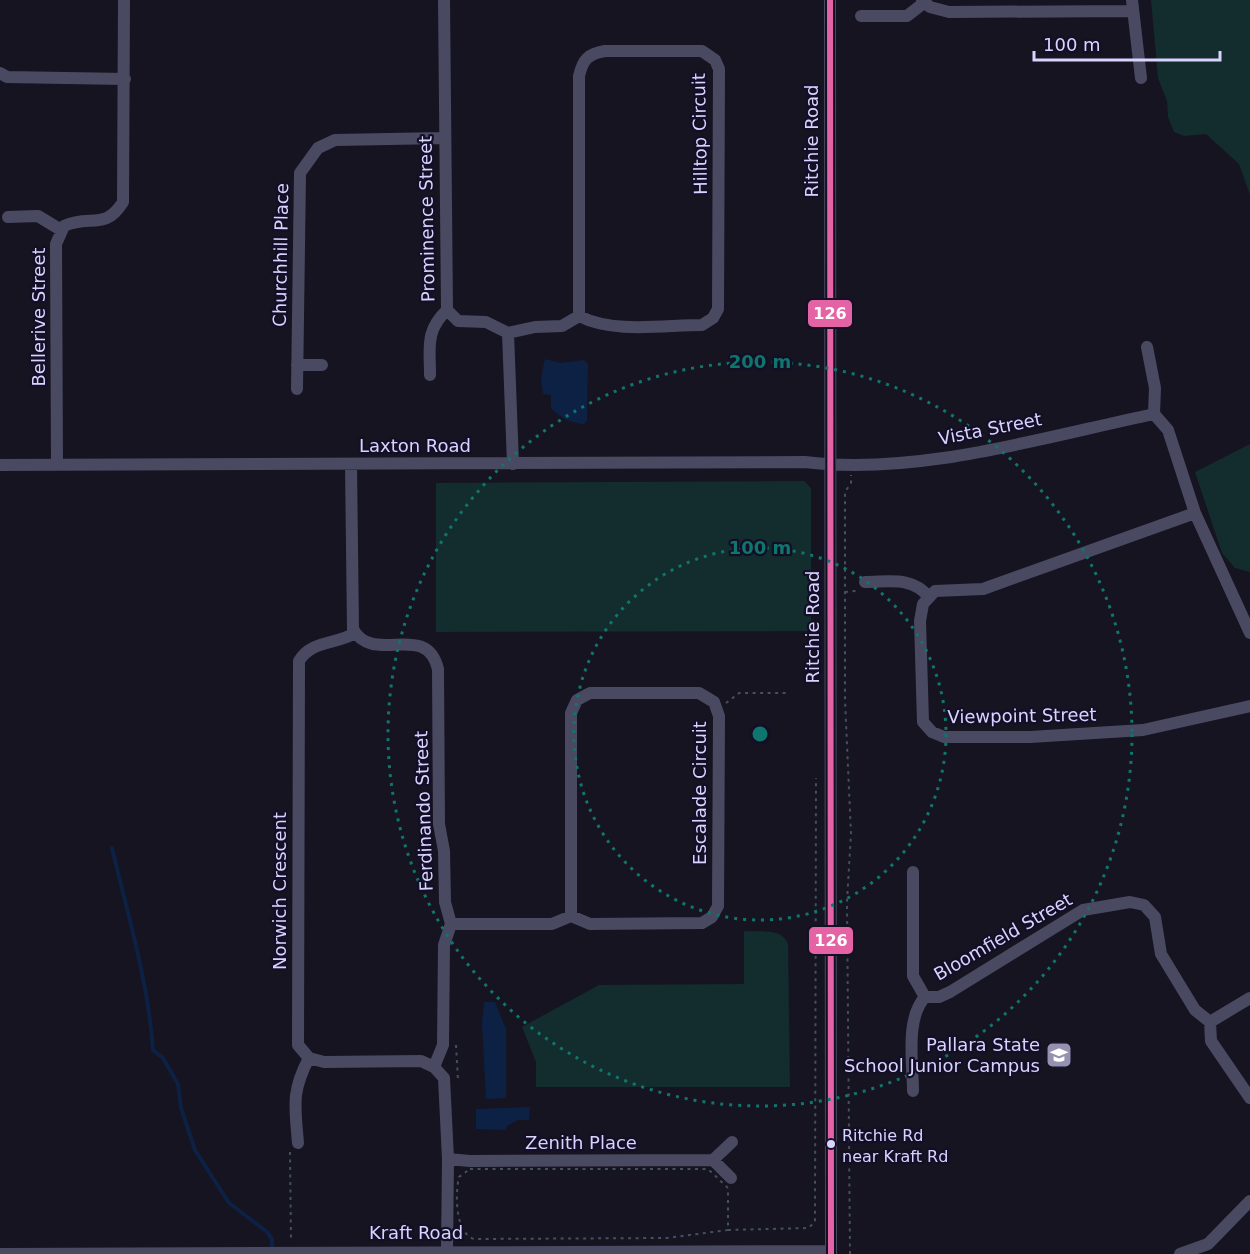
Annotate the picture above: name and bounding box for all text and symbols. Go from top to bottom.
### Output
scale bar [1034,24,1220,62]
text: 100 m [1043,34,1101,55]
street label: Hilltop Circuit [688,73,711,195]
street label: Ritchie Road [801,85,822,197]
street label: Prominence Street [415,136,438,302]
street label: Churchhill Place [269,183,292,327]
street label: Bellerive Street [28,247,49,387]
line badge: 126 [807,299,853,328]
text: 126 [813,304,847,323]
text: 200 m [729,351,791,372]
street label: Vista Street [936,408,1043,449]
street label: Laxton Road [359,435,471,456]
text: 100 m [729,537,791,558]
street label: Ritchie Road [802,571,823,683]
street label: Viewpoint Street [947,704,1097,727]
street label: Escalade Circuit [689,721,710,865]
centre of rings [750,724,770,744]
street label: Ferdinando Street [410,730,437,892]
street label: Norwich Crescent [269,812,290,970]
street label: Bloomfield Street [930,888,1076,985]
line badge: 126 [808,926,854,955]
text: 126 [814,931,848,950]
place label: Pallara State School Junior Campus [844,1034,1040,1076]
school or university icon: Pallara State School Junior Campus [1044,1040,1074,1070]
place label: Ritchie Rd near Kraft Rd [842,1126,948,1166]
street label: Zenith Place [525,1132,637,1153]
marker: Ritchie Rd near Kraft Rd [825,1138,837,1150]
street label: Kraft Road [369,1222,463,1243]

